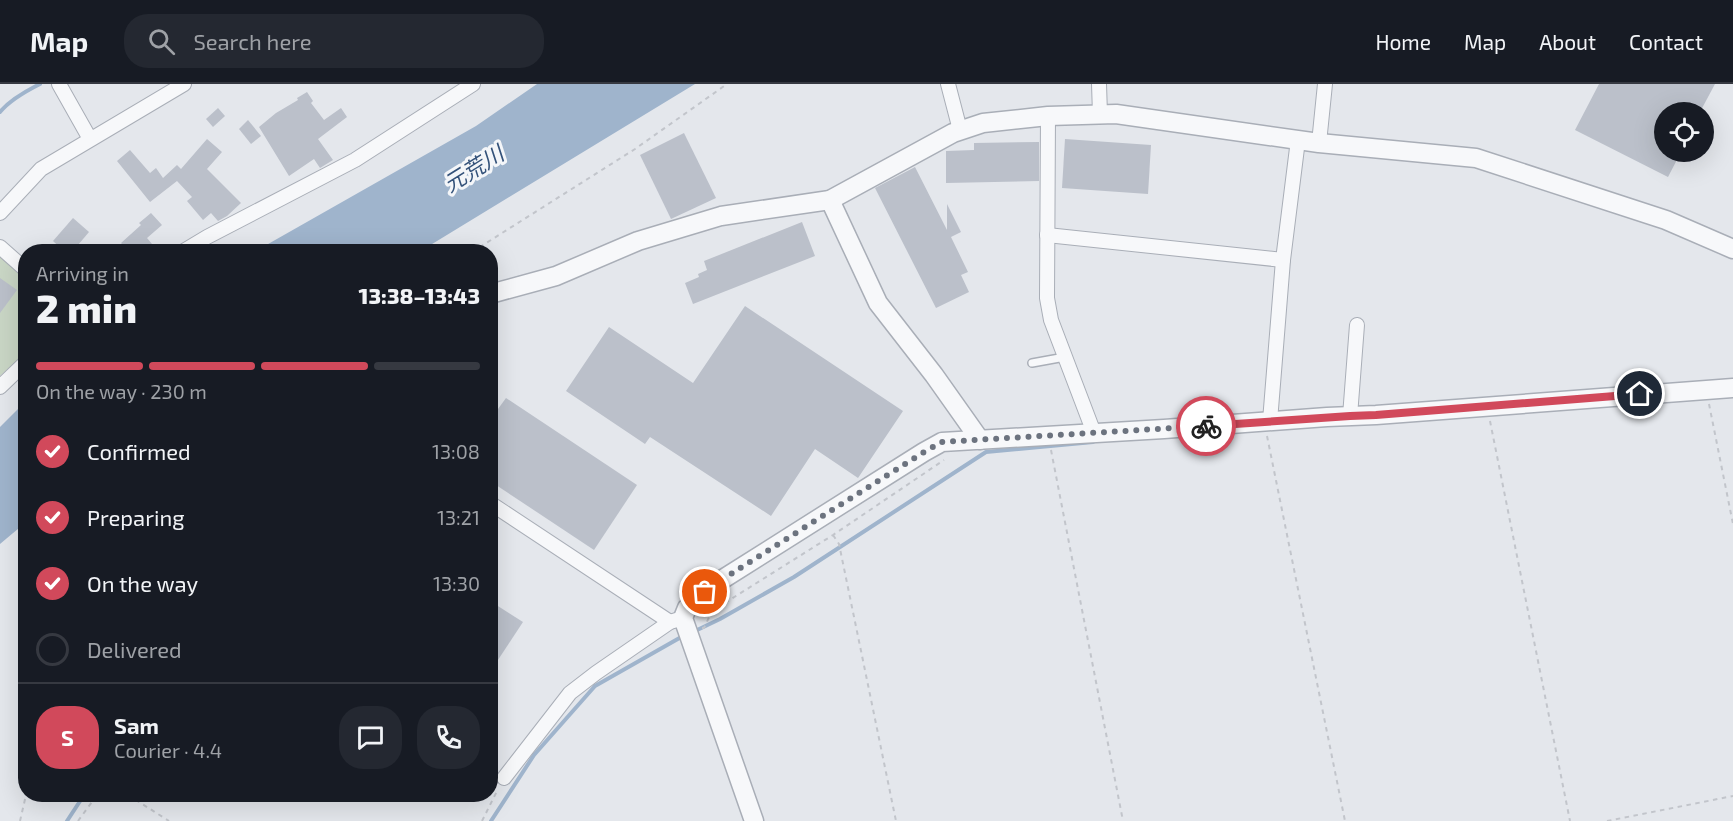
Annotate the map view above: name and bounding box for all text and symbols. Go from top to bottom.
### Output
search box [124,14,544,68]
text: Map [30,24,88,58]
icon: search [145,25,178,58]
text: Search here [193,28,312,54]
text: Home [1375,29,1431,54]
text: Map [1464,29,1506,54]
text: About [1539,29,1596,54]
text: Contact [1629,29,1703,54]
map controls [1654,102,1714,162]
button: locate [1654,102,1714,162]
water label: 元荒川 [438,138,510,197]
text: Arriving in [36,261,129,285]
text: 13:38–13:43 [359,282,480,308]
text: 2 min [36,284,137,331]
pin [1614,368,1665,419]
icon: home [1623,377,1656,410]
text: On the way · 230 m [36,379,207,403]
courier [1176,396,1236,456]
icon: bike [1190,410,1223,443]
icon: check [36,435,69,468]
text: Confirmed [87,438,191,464]
text: 13:08 [432,439,480,463]
icon: check [36,501,69,534]
text: Preparing [87,504,185,530]
text: 13:21 [437,505,480,529]
pin [679,566,730,617]
icon: check [36,567,69,600]
text: On the way [87,570,198,596]
text: 13:30 [433,571,480,595]
icon: bag [688,575,721,608]
text: Delivered [87,636,182,662]
button: chat [339,706,402,769]
button: phone [417,706,480,769]
text: Sam [114,712,159,738]
text: S [61,724,74,750]
text: Courier · 4.4 [114,738,222,762]

